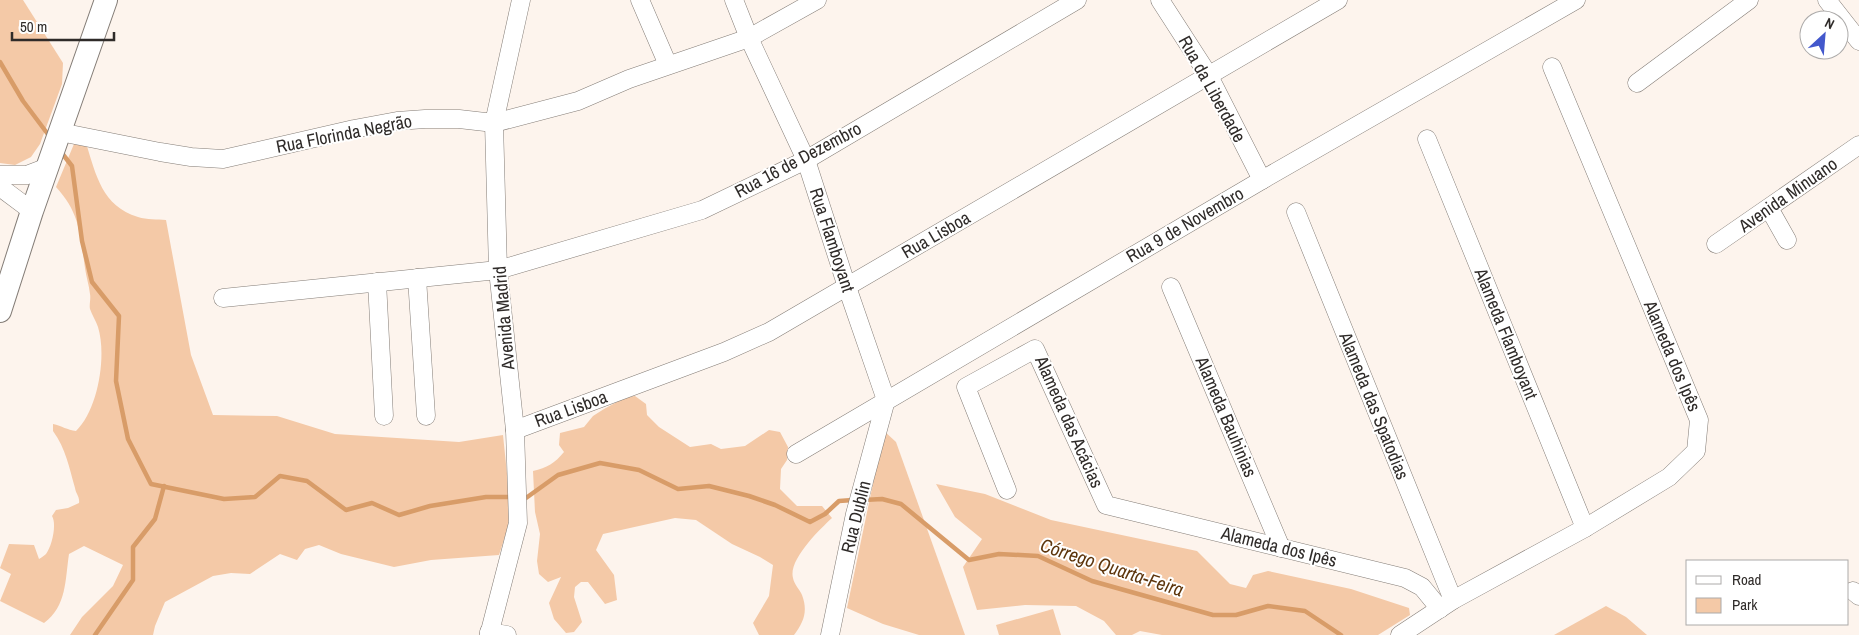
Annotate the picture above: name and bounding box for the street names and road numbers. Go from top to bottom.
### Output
street label: Rua da Liberdade [1173,31,1252,146]
street label: Rua Florinda Negrão [274,108,414,159]
street label: Rua 16 de Dezembro [730,116,866,204]
street label: Avenida Minuano [1732,151,1842,239]
street label: Rua 9 de Novembro [1121,181,1248,268]
street label: Rua Flamboyant [804,184,861,295]
street label: Rua Lisboa [897,205,975,264]
street label: Alameda Flamboyant [1468,264,1544,403]
street label: Avenida Madrid [487,265,521,372]
street label: Alameda dos Ipês [1637,296,1707,415]
street label: Alameda das Spatodias [1333,328,1415,483]
street label: Alameda das Acácias [1029,351,1110,492]
street label: Alameda Bauhinias [1189,352,1263,481]
street label: Rua Lisboa [531,384,611,433]
street label: Rua Dublin [834,478,877,556]
street label: Alameda dos Ipês [1218,520,1339,573]

